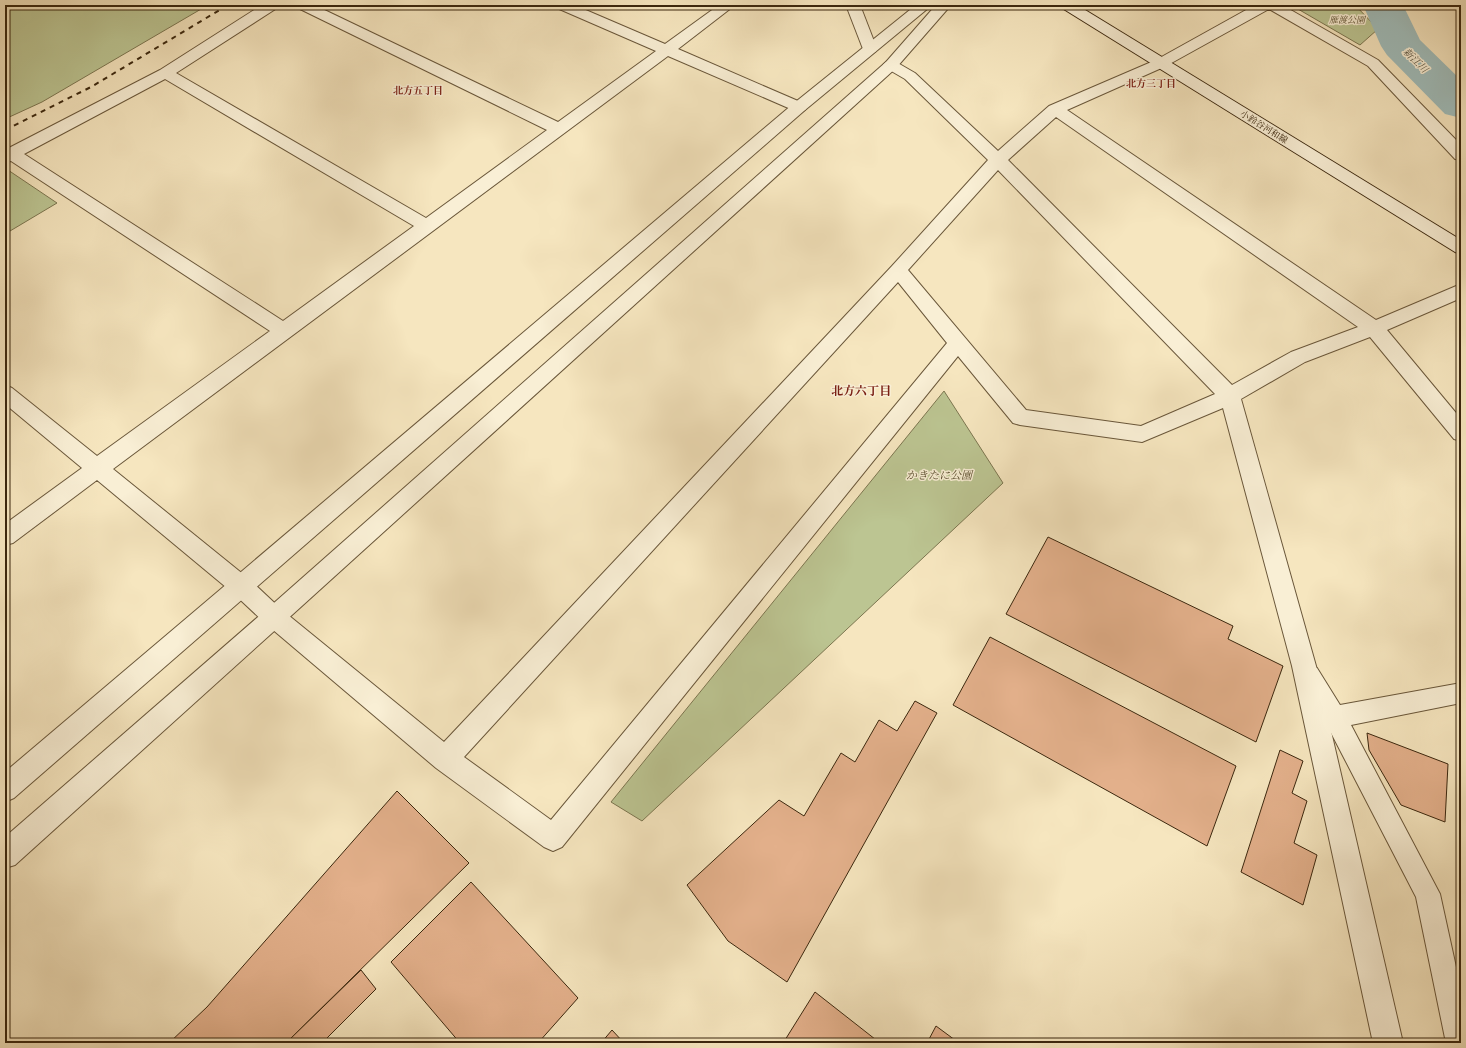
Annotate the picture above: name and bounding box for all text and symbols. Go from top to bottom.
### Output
park label: 雁渡公園 [1329,15,1367,25]
water label: 新江川 [1400,46,1431,76]
district label: 北方三丁目 [1126,78,1176,90]
district label: 北方五丁目 [393,85,443,97]
street label: 小鈴谷河和線 [1238,108,1290,146]
district label: 北方六丁目 [831,384,891,398]
park label: かきたに公園 [906,469,974,482]

